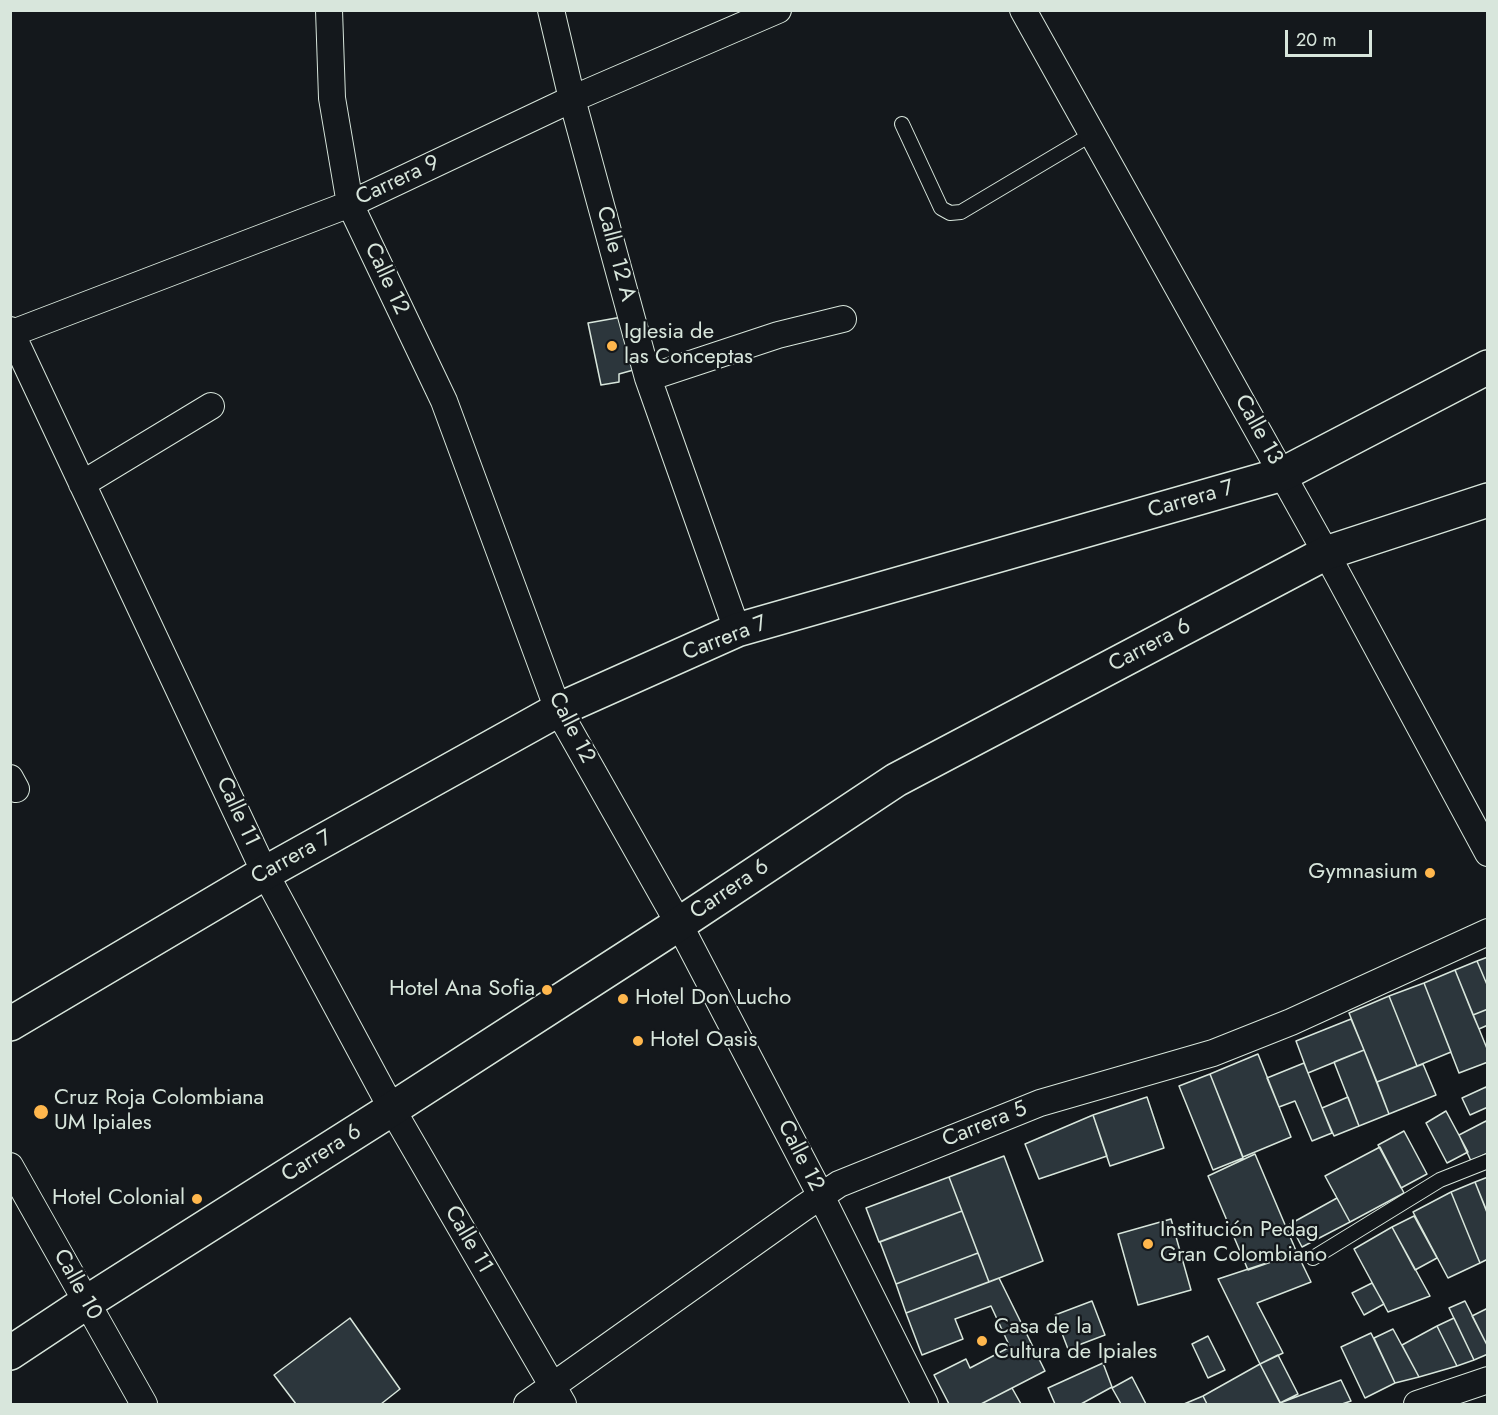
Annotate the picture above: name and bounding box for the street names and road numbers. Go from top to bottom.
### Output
street label: Carrera 9 [352,150,444,212]
street label: Calle 12 A [590,204,640,304]
street label: Calle 12 [358,239,414,319]
street label: Calle 13 [1228,391,1288,469]
street label: Carrera 7 [1145,475,1237,525]
street label: Carrera 7 [679,611,771,667]
street label: Carrera 6 [1104,613,1196,679]
street label: Calle 12 [542,688,600,768]
street label: Calle 11 [210,773,264,851]
street label: Carrera 7 [247,825,337,891]
street label: Carrera 6 [686,854,774,926]
street label: Carrera 5 [939,1096,1031,1154]
street label: Calle 12 [771,1116,829,1196]
street label: Carrera 6 [277,1119,367,1189]
street label: Calle 11 [438,1202,498,1278]
street label: Calle 10 [47,1245,107,1325]

